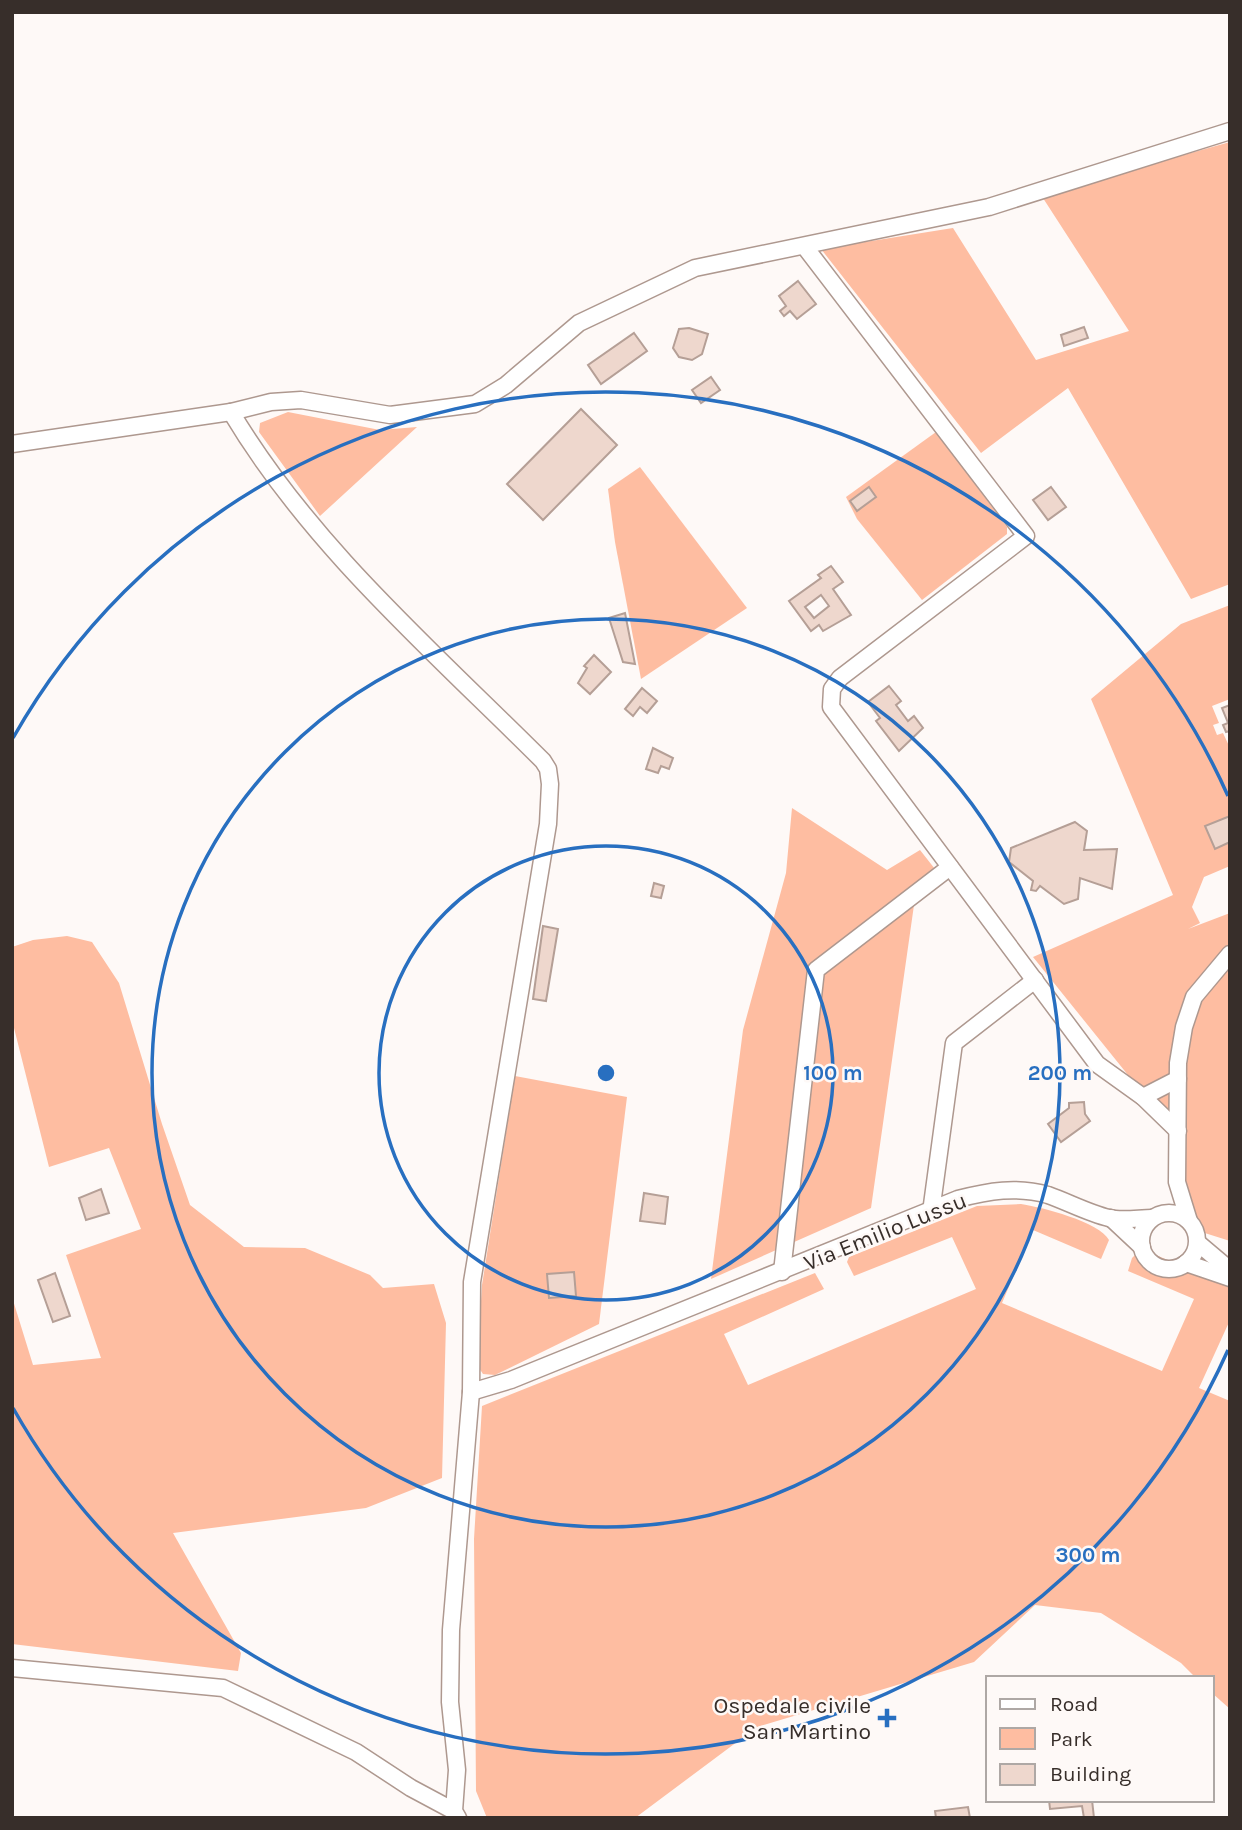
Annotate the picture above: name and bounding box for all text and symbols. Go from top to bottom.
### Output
centre of rings [594,1061,618,1085]
text: 100 m [803,1061,863,1085]
text: 200 m [1028,1061,1092,1085]
street label: Via Emilio Lussu [800,1186,971,1276]
text: 300 m [1056,1543,1120,1567]
legend [986,1676,1214,1802]
place label: Ospedale civile San Martino [713,1692,871,1745]
text: Road [1050,1692,1098,1716]
marker: Ospedale civile San Martino [877,1708,897,1728]
text: Park [1050,1727,1093,1751]
text: Building [1050,1762,1131,1786]

